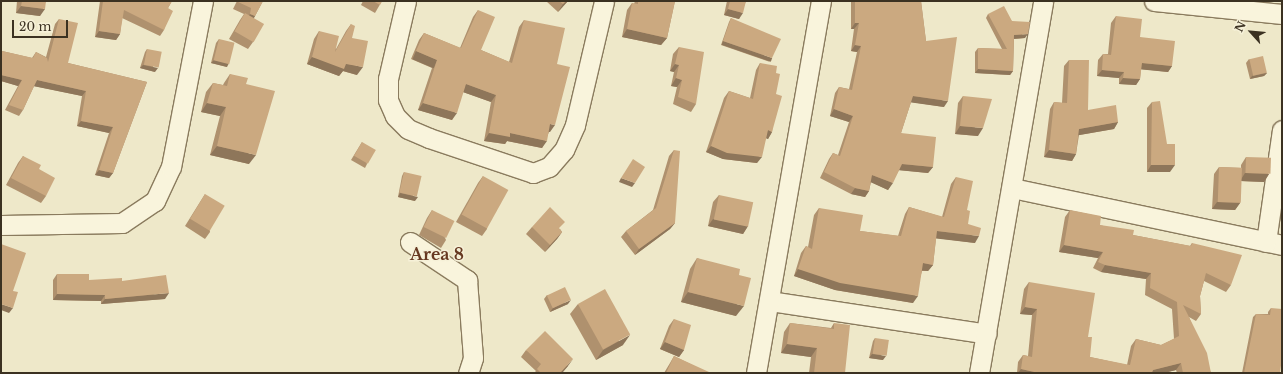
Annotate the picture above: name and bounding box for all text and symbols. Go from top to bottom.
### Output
scale bar [14,12,70,38]
north arrow [1231,12,1271,52]
text: 20 m [19,19,51,34]
text: N [1232,19,1249,34]
district label: Area 8 [410,244,464,264]

